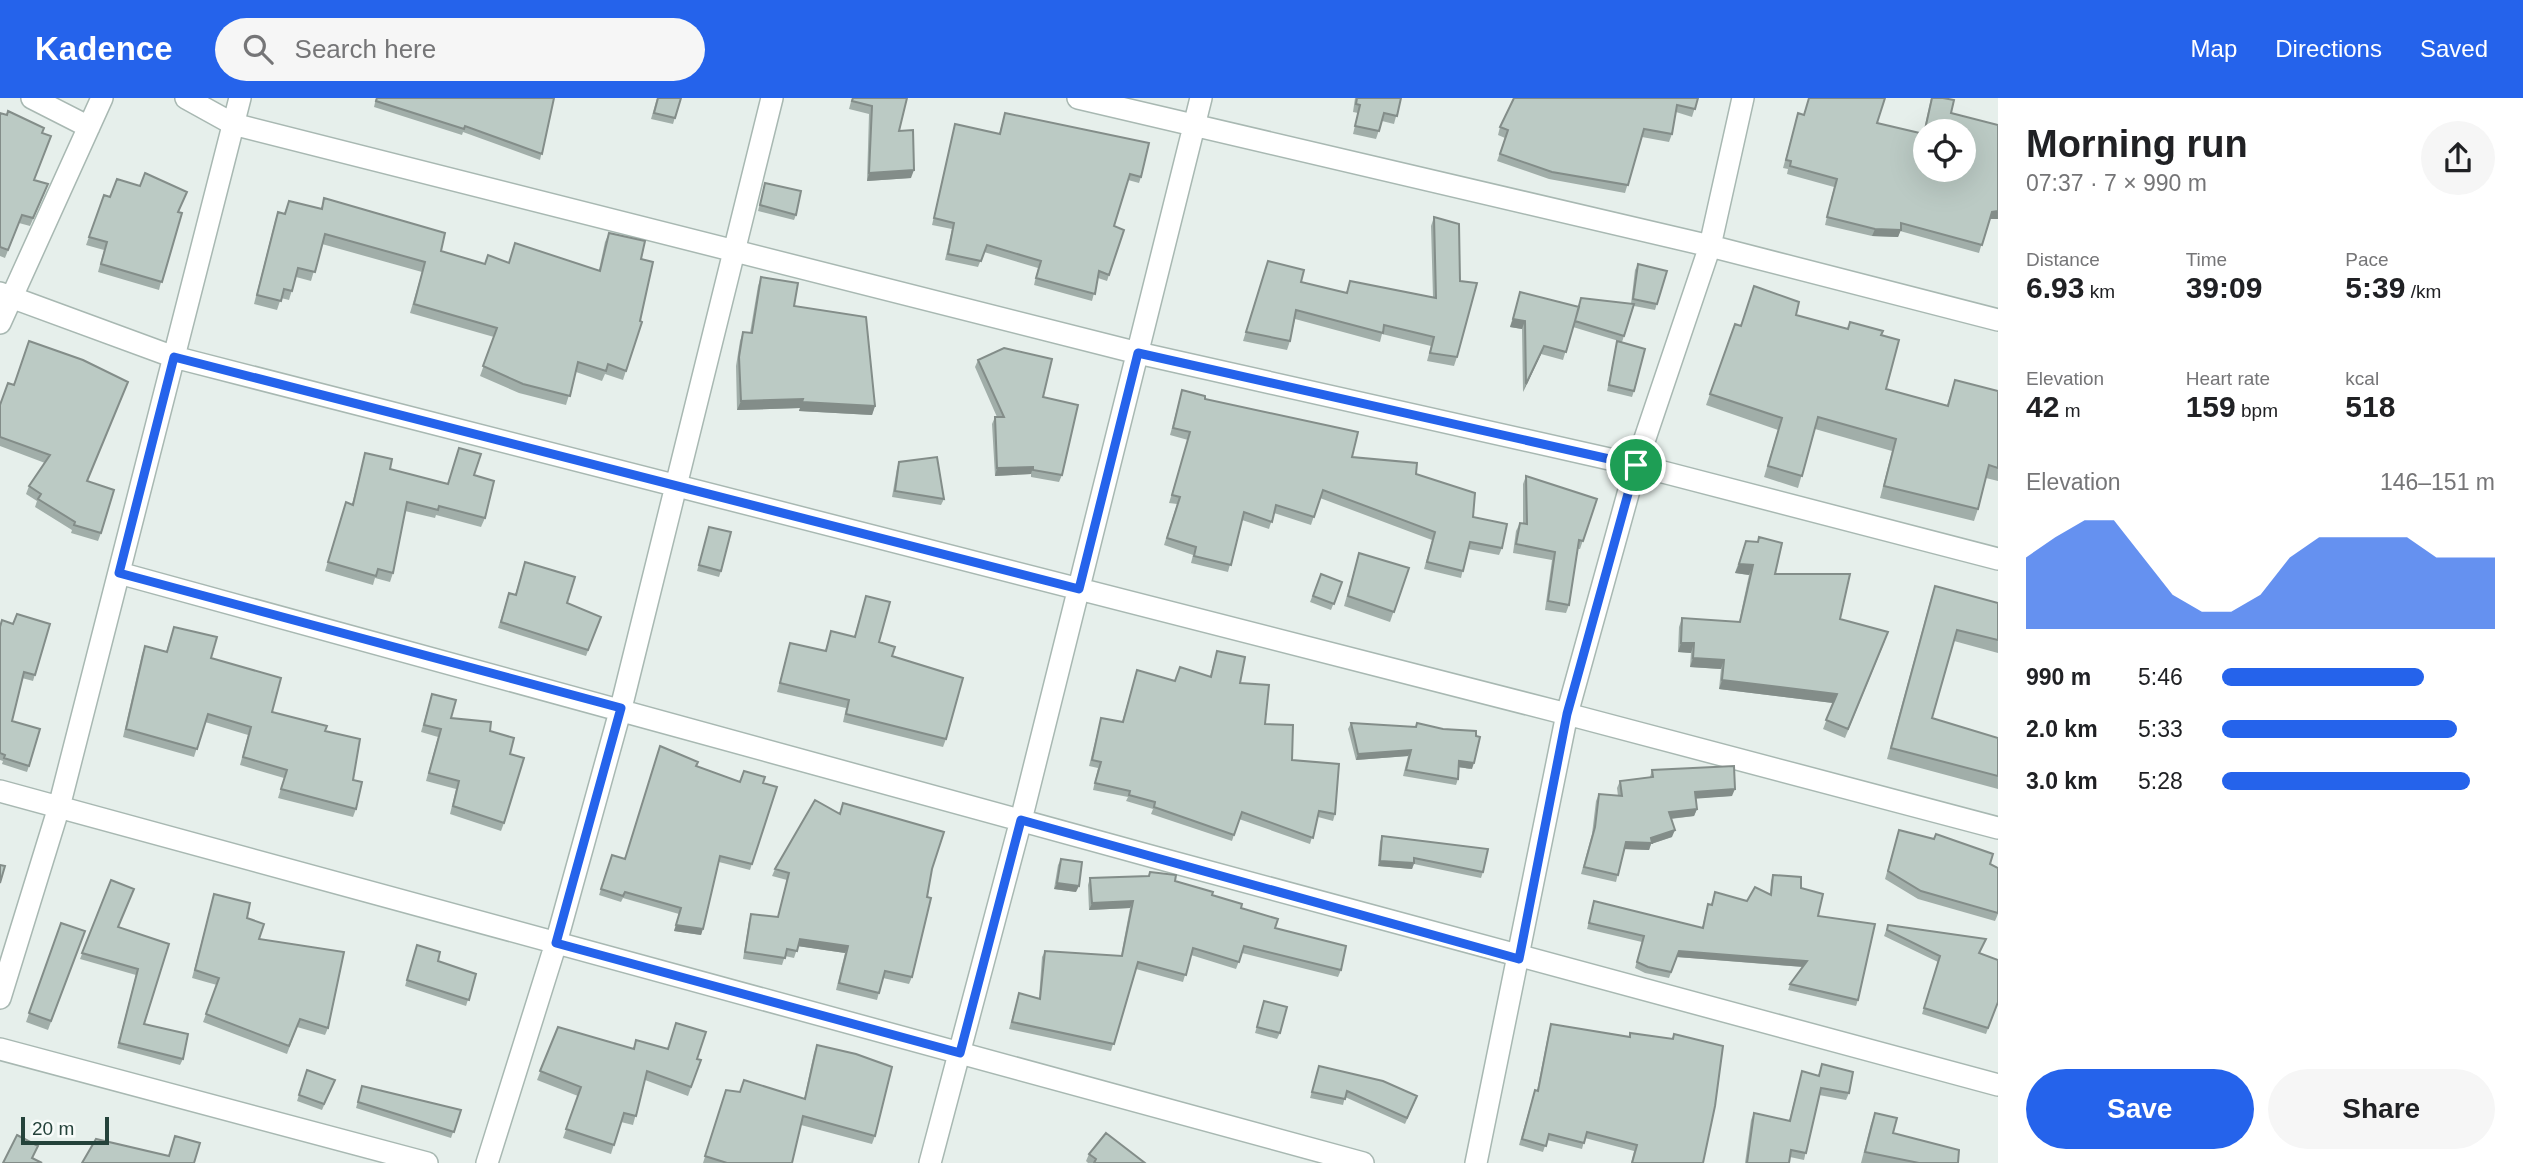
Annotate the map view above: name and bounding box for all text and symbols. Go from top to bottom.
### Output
search box [215,18,705,81]
text: Kadence [35,30,173,67]
icon: search [239,30,277,68]
text: Search here [295,34,436,64]
text: Map [2191,35,2237,62]
text: Directions [2275,35,2382,62]
text: Saved [2420,35,2488,62]
map controls [1913,119,1976,182]
button: locate [1913,119,1976,182]
button: share [2421,121,2495,195]
text: Morning run [2026,123,2248,165]
text: 07:37 · 7 × 990 m [2026,170,2207,196]
text: Distance [2026,249,2100,270]
text: Time [2186,249,2227,270]
text: Pace [2345,249,2389,270]
text: 6.93 [2026,271,2084,304]
text: 39:09 [2186,271,2262,304]
text: 5:39 [2345,271,2405,304]
text: km [2084,281,2115,302]
text: /km [2405,281,2441,302]
text: Elevation [2026,368,2104,389]
text: Heart rate [2186,368,2270,389]
text: kcal [2345,368,2379,389]
text: 42 [2026,390,2059,423]
text: 159 [2186,390,2236,423]
text: 518 [2345,390,2395,423]
text: m [2059,400,2080,421]
text: bpm [2236,400,2278,421]
pin [1606,435,1666,495]
icon: arrive [1617,446,1655,484]
text: Elevation [2026,469,2121,495]
text: 146–151 m [2380,469,2495,495]
text: 990 m [2026,664,2091,690]
text: 5:46 [2138,664,2183,690]
text: 2.0 km [2026,716,2098,742]
text: 5:33 [2138,716,2183,742]
text: 3.0 km [2026,768,2098,794]
text: 5:28 [2138,768,2183,794]
button: Save [2026,1069,2254,1149]
button: Share [2268,1069,2495,1149]
scale bar [21,1114,108,1146]
text: 20 m [32,1118,74,1139]

